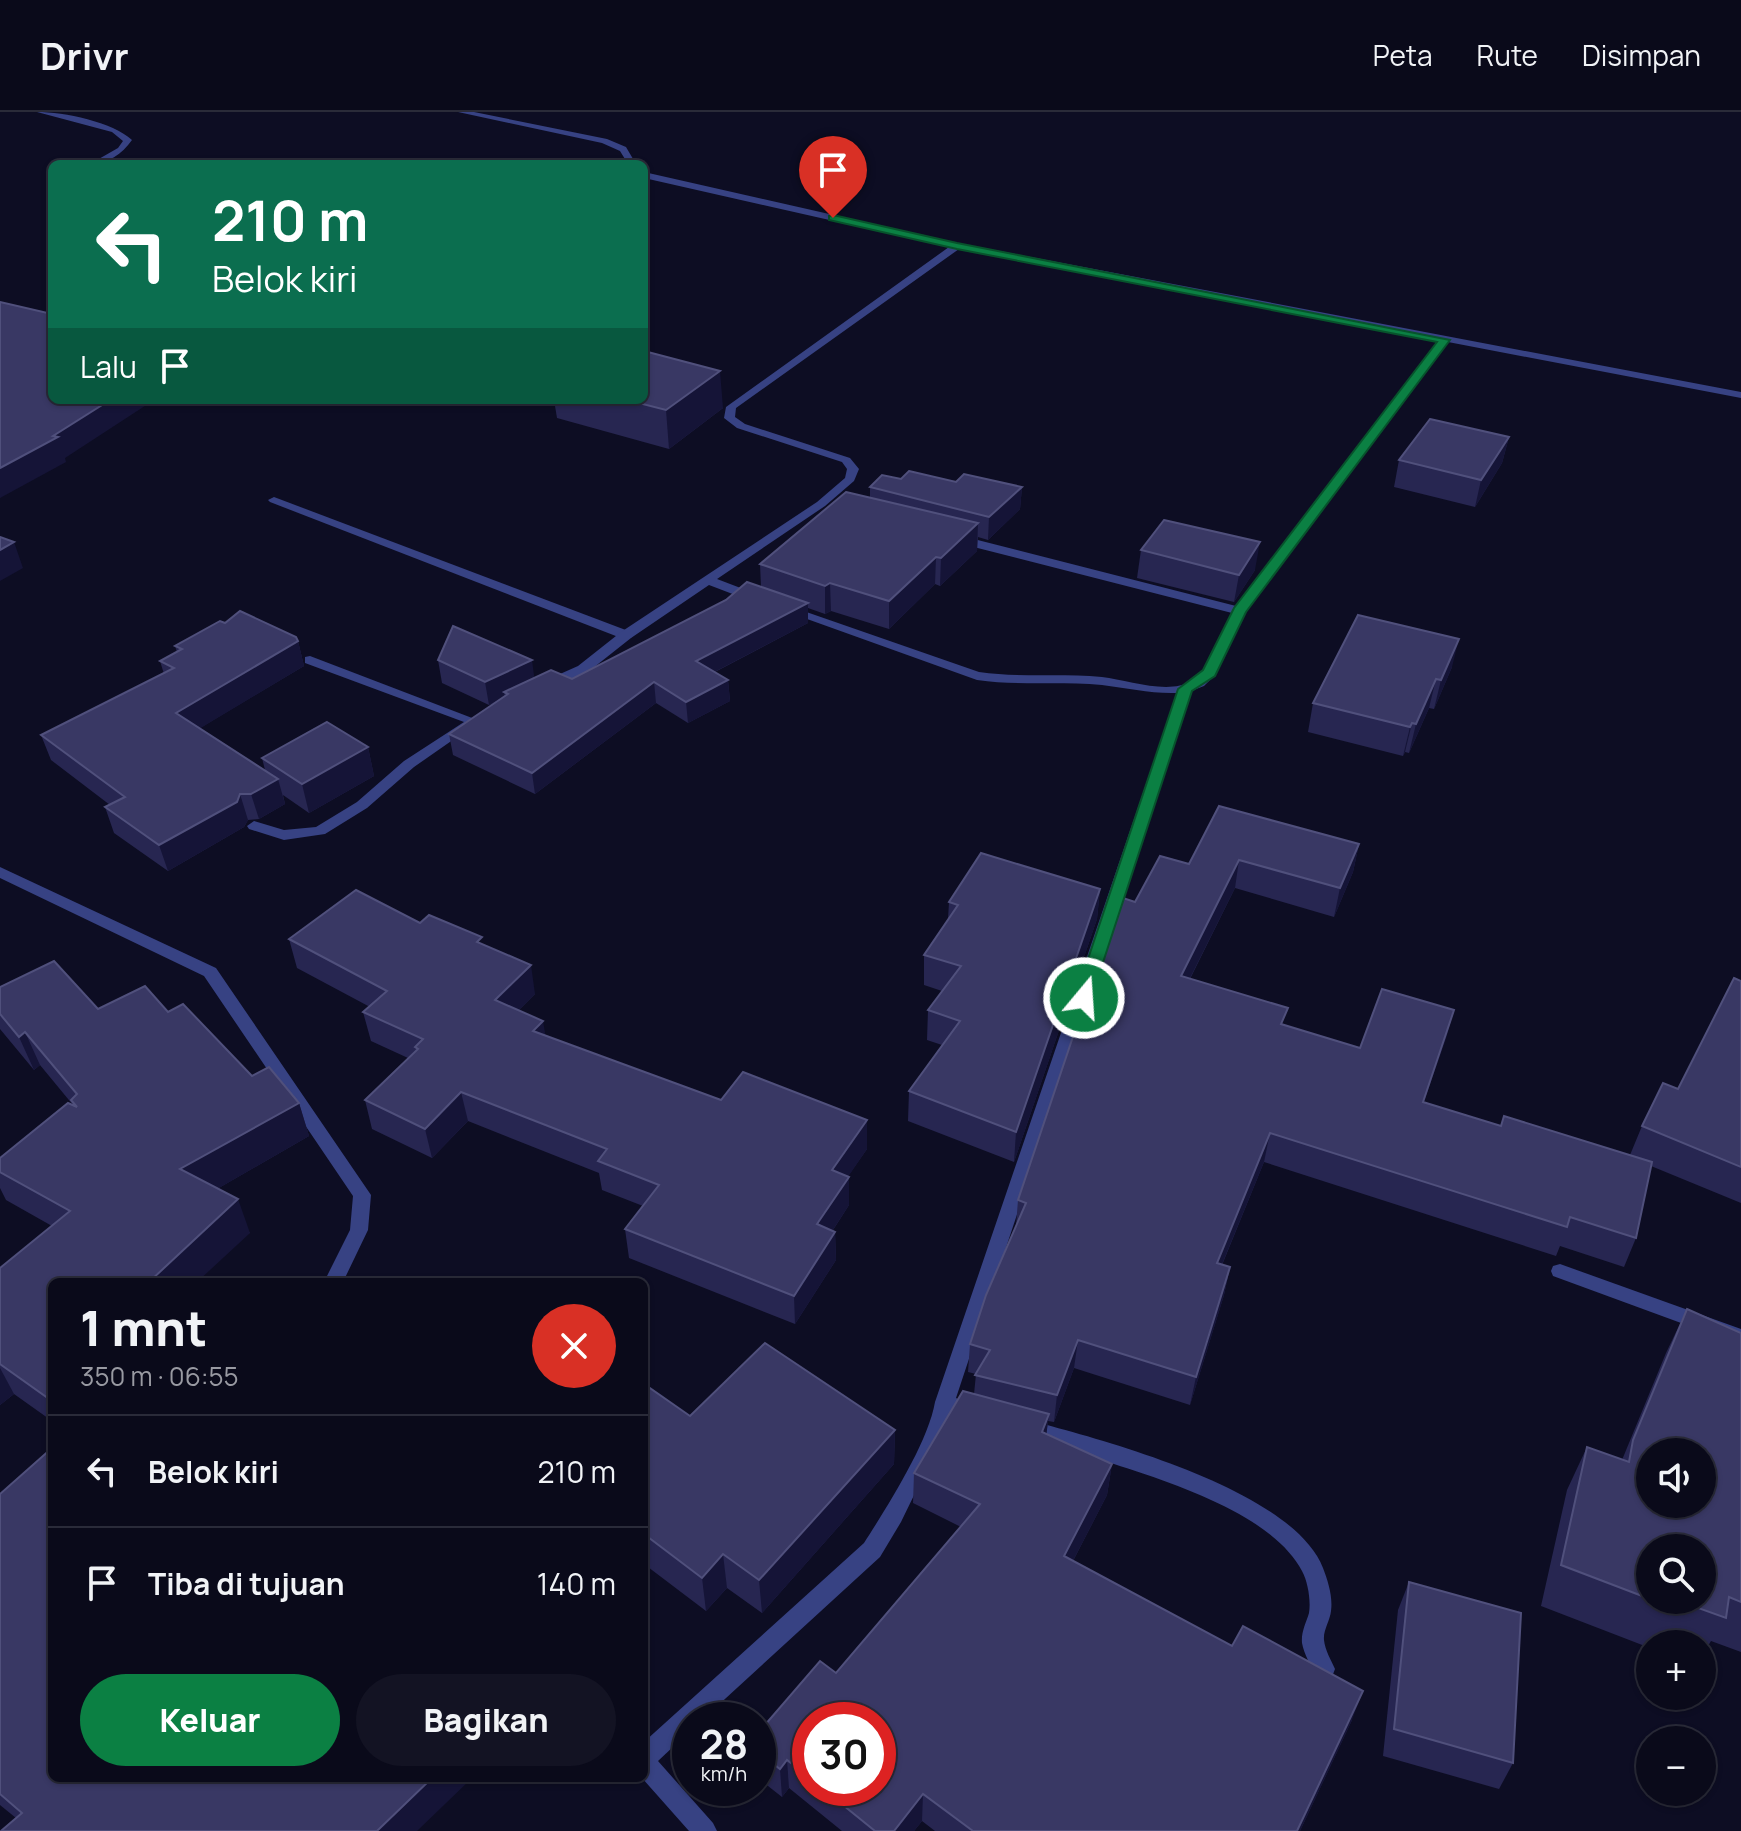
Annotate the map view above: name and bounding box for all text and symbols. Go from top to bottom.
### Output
text: Drivr [40,29,129,81]
text: Peta [1373,36,1433,74]
text: Rute [1477,36,1538,74]
text: Disimpan [1582,36,1701,74]
pin [799,136,867,218]
icon: arrive [811,148,855,192]
text: 210 m [212,181,368,258]
icon: left [80,192,184,296]
text: Belok kiri [212,254,358,303]
icon: arrive [153,344,197,388]
text: Lalu [80,346,137,387]
position arrow [1042,956,1126,1040]
text: 1 mnt [80,1295,207,1360]
button: close [532,1304,616,1388]
text: 350 m · 06:55 [80,1358,239,1394]
map controls [1636,1438,1716,1806]
button: sound [1636,1438,1716,1518]
icon: left [80,1449,124,1493]
text: Belok kiri [148,1451,279,1492]
text: 210 m [537,1451,616,1492]
button: search [1636,1534,1716,1614]
icon: arrive [80,1561,124,1605]
text: Tiba di tujuan [148,1563,345,1604]
text: 140 m [537,1563,616,1604]
button: + [1636,1630,1716,1710]
button: Keluar [80,1674,340,1766]
button: Bagikan [356,1674,616,1766]
speed limit sign: 30 [792,1702,896,1806]
text: 28 [700,1716,748,1771]
button: − [1636,1726,1716,1806]
text: km/h [701,1760,747,1787]

